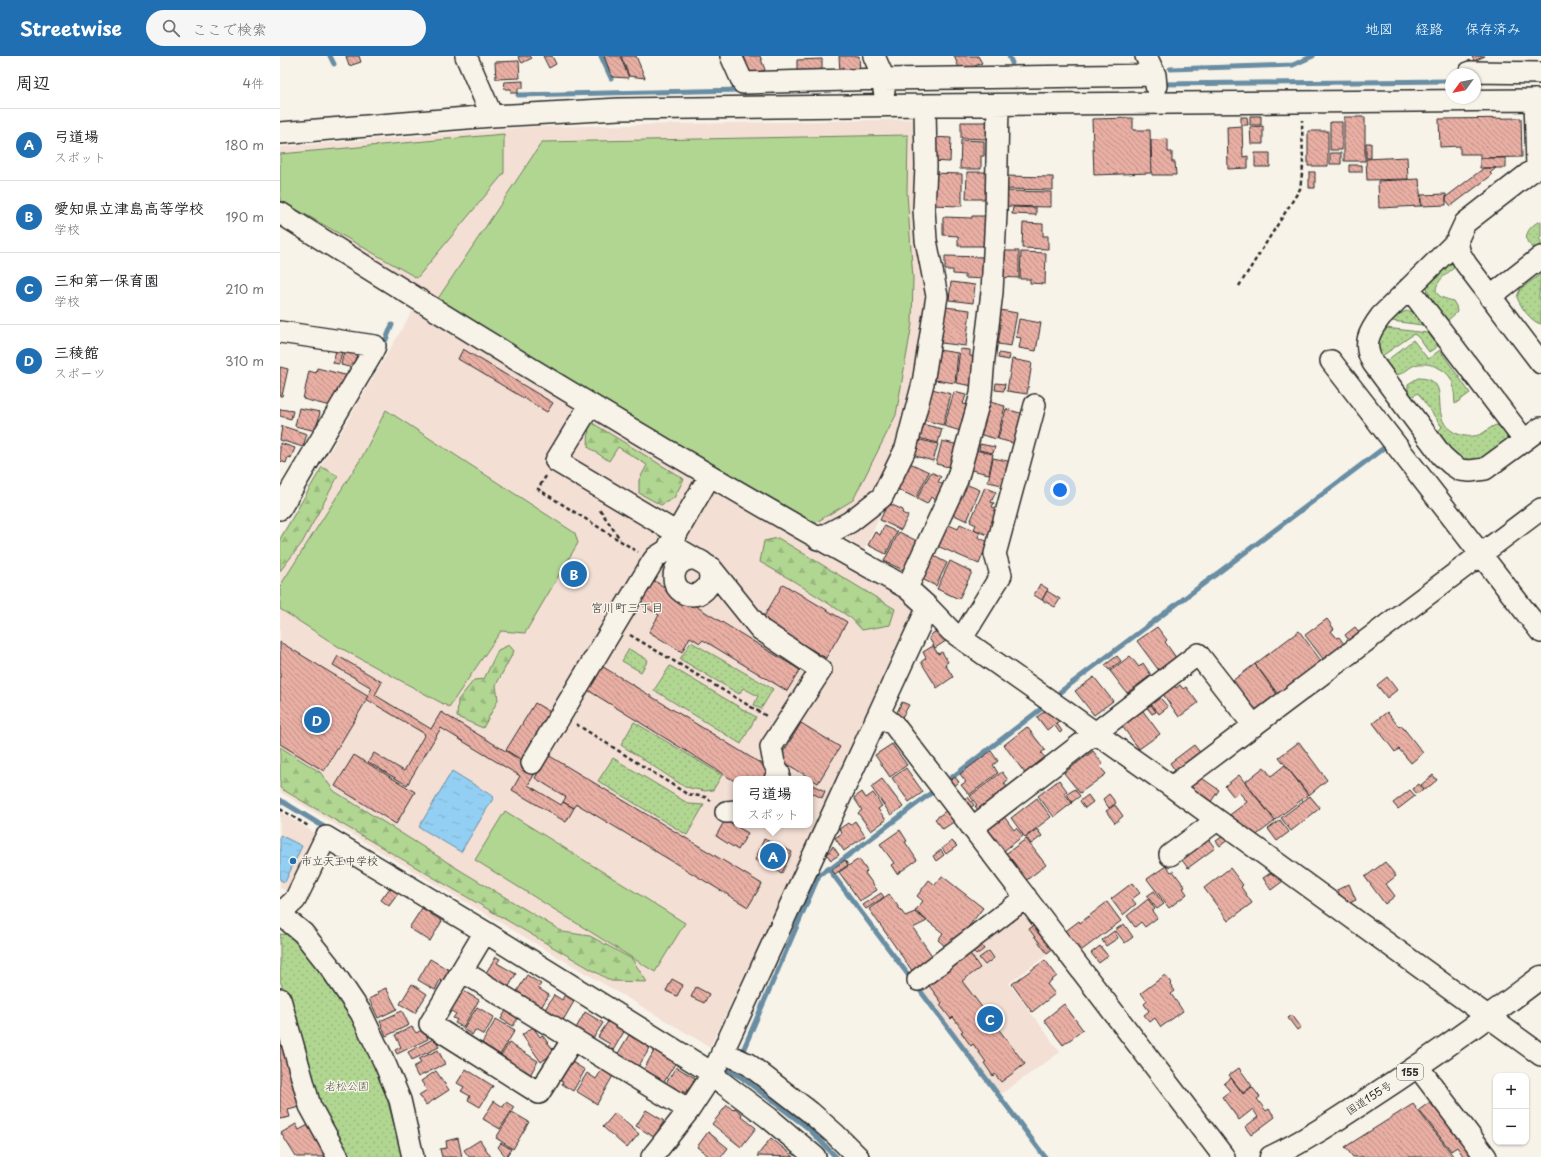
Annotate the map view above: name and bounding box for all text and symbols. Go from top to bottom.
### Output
search box [146,10,426,46]
text: Streetwise [20,14,122,42]
icon: search [160,17,182,39]
text: ここで検索 [192,17,267,40]
text: 地図 [1365,18,1393,39]
text: 経路 [1415,18,1443,39]
text: 保存済み [1465,18,1521,39]
north arrow [1445,68,1481,104]
text: 周辺 [16,69,50,95]
text: 4件 [242,73,264,92]
text: 弓道場 [54,124,99,147]
text: A [24,135,34,154]
text: 180 m [225,135,264,154]
text: スポット [54,147,106,166]
text: 愛知県立津島高等学校 [54,196,204,219]
text: B [25,207,33,226]
text: 190 m [225,207,264,226]
text: 学校 [54,219,80,238]
text: 三和第一保育園 [54,268,159,291]
text: C [24,279,34,298]
text: 210 m [225,279,264,298]
text: 学校 [54,291,80,310]
text: 三稜館 [54,340,99,363]
text: D [24,351,34,370]
text: 310 m [225,351,264,370]
text: スポーツ [54,363,106,382]
your location [1050,480,1070,500]
pin: B [561,559,587,589]
district label: 宮川町三丁目 [591,598,663,616]
pin: D [304,705,330,735]
popup [733,776,813,828]
text: 弓道場 [747,781,792,804]
text: スポット [747,804,799,823]
pin: A [760,841,786,871]
place label: 市立天王中学校 [301,852,378,869]
marker: 市立天王中学校 [288,856,298,866]
pin: C [977,1004,1003,1034]
road number: 155 [1397,1064,1423,1080]
map controls [1493,1073,1529,1145]
button: + [1493,1073,1529,1109]
street label: 国道155号 [1342,1076,1395,1119]
park label: 老松公園 [325,1077,369,1094]
button: − [1493,1109,1529,1145]

